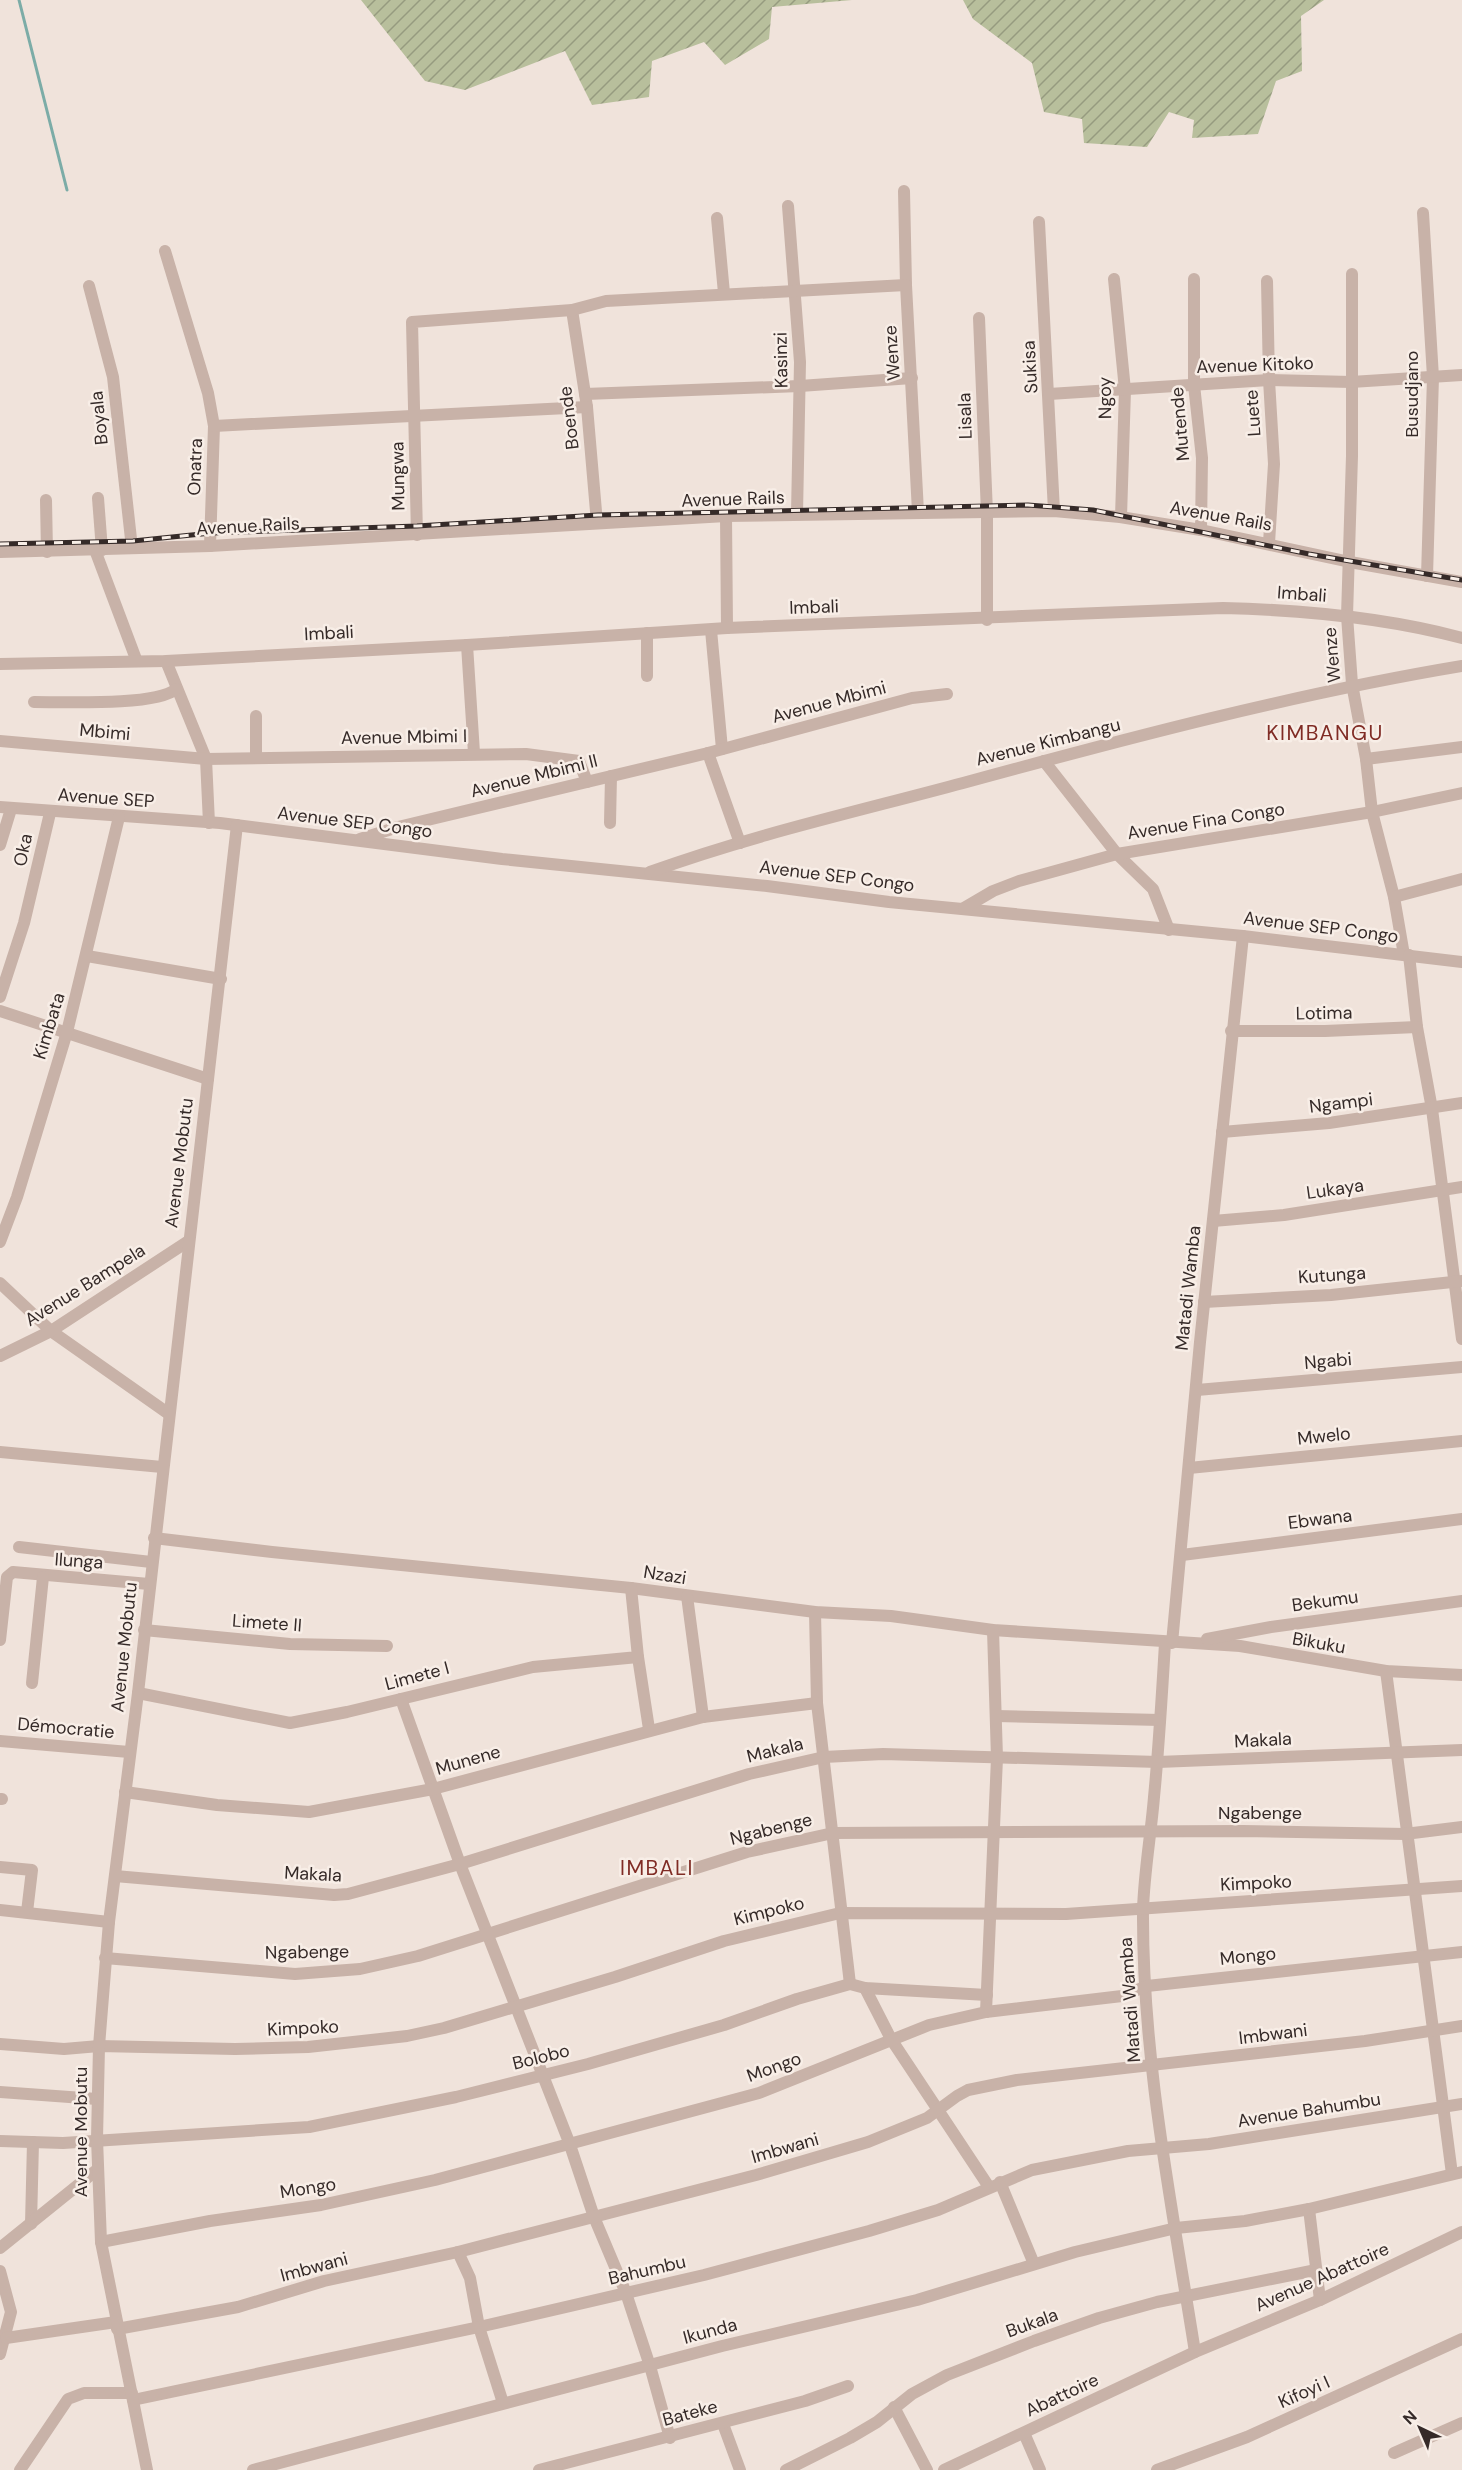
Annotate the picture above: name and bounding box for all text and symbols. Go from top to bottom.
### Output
street label: Wenze [878,324,906,382]
street label: Kasinzi [769,332,793,388]
street label: Sukisa [1017,340,1043,394]
street label: Avenue Kitoko [1196,351,1314,379]
street label: Busudjano [1400,351,1424,437]
street label: Ngoy [1093,377,1117,419]
street label: Boende [553,385,585,451]
street label: Mutende [1165,386,1195,462]
street label: Luete [1239,389,1267,437]
street label: Boyala [84,390,114,446]
street label: Lisala [952,392,978,440]
street label: Onatra [182,438,208,496]
street label: Mungwa [385,441,411,511]
street label: Avenue Rails [681,485,785,513]
street label: Avenue Rails [1168,495,1274,537]
street label: Avenue Rails [196,511,300,541]
street label: Imbali [1276,580,1328,608]
street label: Imbali [789,594,839,620]
street label: Imbali [304,620,354,646]
street label: Wenze [1318,626,1346,684]
street label: Avenue Mbimi [769,675,889,729]
street label: Avenue Kimbangu [973,712,1123,772]
street label: Mbimi [79,718,131,746]
district label: KIMBANGU [1266,719,1384,747]
street label: Avenue Mbimi I [341,724,467,750]
street label: Avenue Mbimi II [468,749,600,803]
street label: Avenue SEP [57,783,155,813]
street label: Avenue Fina Congo [1126,797,1286,845]
street label: Avenue SEP Congo [276,801,434,843]
street label: Oka [8,831,38,869]
street label: Avenue SEP Congo [758,855,916,897]
street label: Avenue SEP Congo [1242,906,1400,948]
street label: Kimbata [28,990,70,1062]
street label: Lotima [1295,1001,1353,1025]
street label: Ngampi [1308,1087,1374,1119]
street label: Avenue Mobutu [159,1097,199,1229]
street label: Lukaya [1305,1173,1365,1205]
street label: Matadi Wamba [1170,1224,1206,1352]
street label: Avenue Bampela [20,1238,150,1332]
street label: Kutunga [1297,1261,1367,1289]
street label: Ngabi [1303,1347,1353,1375]
street label: Mwelo [1296,1421,1352,1451]
street label: Ebwana [1287,1503,1353,1535]
street label: Ilunga [54,1547,104,1575]
street label: Nzazi [642,1560,688,1590]
street label: Avenue Mobutu [105,1581,143,1713]
street label: Bekumu [1290,1584,1360,1618]
street label: Limete II [231,1609,303,1637]
street label: Bikuku [1290,1626,1348,1660]
street label: Limete I [382,1656,452,1696]
street label: Démocratie [16,1712,116,1744]
street label: Makala [1234,1727,1292,1753]
street label: Makala [744,1731,806,1769]
street label: Munene [433,1739,503,1781]
street label: Ngabenge [1218,1801,1302,1825]
street label: Ngabenge [727,1807,815,1851]
district label: IMBALI [620,1854,694,1882]
street label: Makala [284,1861,342,1887]
street label: Kimpoko [1219,1869,1293,1897]
street label: Kimpoko [731,1891,807,1931]
street label: Matadi Wamba [1114,1937,1146,2063]
street label: Ngabenge [265,1939,349,1965]
street label: Mongo [1219,1941,1277,1971]
street label: Kimpoko [266,2014,340,2042]
street label: Imbwani [1237,2018,1309,2050]
street label: Bolobo [510,2038,572,2076]
street label: Mongo [743,2046,805,2088]
street label: Avenue Mobutu [69,2067,93,2197]
street label: Avenue Bahumbu [1236,2087,1382,2133]
street label: Imbwani [749,2127,821,2169]
street label: Mongo [278,2172,338,2204]
street label: Avenue Abattoire [1251,2237,1393,2317]
street label: Imbwani [278,2246,350,2288]
street label: Bahumbu [606,2249,688,2291]
street label: Bukala [1003,2303,1061,2343]
street label: Ikunda [680,2312,740,2350]
street label: Abattoire [1022,2368,1102,2422]
street label: Kifoyi I [1275,2370,1333,2414]
street label: Bateke [660,2394,720,2432]
north arrow [1390,2398,1450,2458]
text: N [1398,2406,1421,2429]

